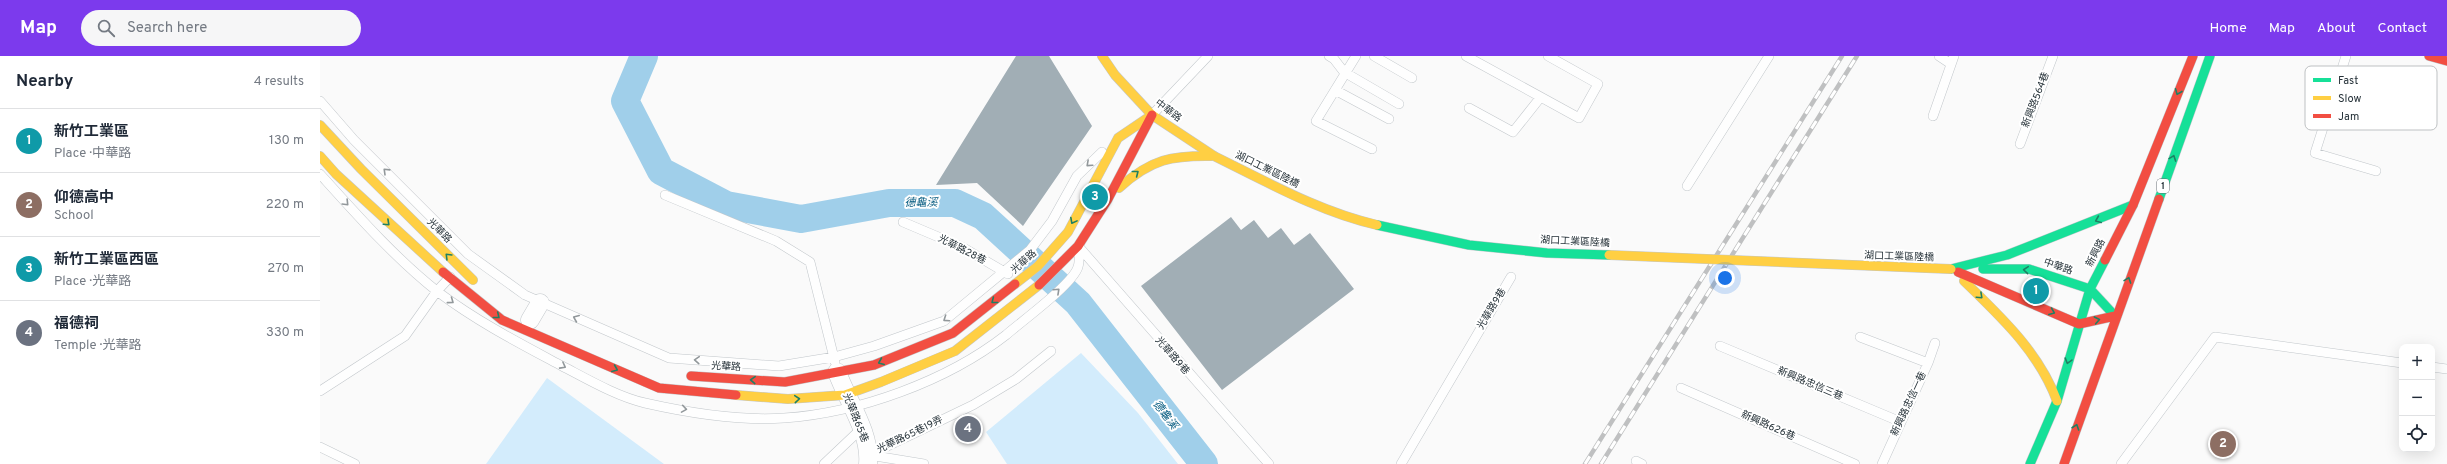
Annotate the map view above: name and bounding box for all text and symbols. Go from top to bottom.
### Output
search box [81,10,361,46]
text: Map [20,16,57,40]
icon: search [95,17,117,39]
text: Search here [127,19,207,38]
text: Home [2210,20,2247,37]
text: Map [2269,20,2295,37]
text: About [2317,20,2356,37]
text: Contact [2378,20,2427,37]
legend [2305,66,2437,130]
street label: 新興路564巷 [2019,70,2053,130]
text: Nearby [16,71,73,93]
text: 4 results [254,74,304,90]
text: Fast [2338,74,2358,88]
one-way arrow [2175,89,2183,96]
text: Slow [2338,92,2361,106]
street label: 中華路 [1152,97,1184,125]
text: Jam [2338,110,2359,124]
text: 新竹工業區 [54,123,129,142]
text: 1 [26,133,32,149]
text: 130 m [269,133,304,149]
text: Place · 中華路 [54,146,131,162]
street label: 湖口工業區陸橋 [1233,149,1301,191]
one-way arrow [2168,154,2177,161]
one-way arrow [1086,159,1094,167]
one-way arrow [383,169,391,176]
one-way arrow [1131,170,1138,177]
road number: 1 [2157,179,2169,193]
pin: 3 [1082,182,1108,212]
text: 仰德高中 [54,189,114,208]
water label: 德龜溪 [905,196,939,210]
text: 2 [25,197,33,213]
text: 220 m [266,197,304,213]
one-way arrow [341,198,348,205]
text: School [54,208,94,224]
one-way arrow [2094,215,2101,223]
street label: 光華路 [424,216,454,246]
one-way arrow [1070,217,1078,225]
one-way arrow [383,218,390,225]
street label: 光華路28巷 [936,232,988,268]
street label: 湖口工業區陸橋 [1540,234,1610,250]
street label: 新興路 [2083,237,2109,269]
street label: 光華路 [1009,247,1039,277]
street label: 湖口工業區陸橋 [1864,249,1934,265]
text: 新竹工業區西區 [54,251,159,270]
one-way arrow [445,253,453,261]
street label: 中華路 [2042,256,2074,278]
text: 3 [25,261,33,277]
text: 270 m [267,261,304,277]
one-way arrow [2023,265,2029,274]
your location [1715,268,1735,288]
text: Place · 光華路 [54,274,131,290]
pin: 1 [2023,276,2049,306]
one-way arrow [2124,276,2132,283]
street label: 光華路9巷 [1475,286,1509,332]
one-way arrow [1052,288,1060,295]
one-way arrow [1975,291,1983,299]
one-way arrow [446,296,453,303]
one-way arrow [992,296,999,303]
one-way arrow [2048,308,2055,316]
one-way arrow [492,312,499,319]
one-way arrow [943,314,950,321]
text: 福德祠 [54,315,99,334]
one-way arrow [572,315,580,323]
one-way arrow [2094,316,2100,325]
text: 4 [25,325,33,341]
text: 330 m [266,325,304,341]
street label: 光華路9巷 [1152,334,1192,378]
text: Temple · 光華路 [54,338,142,354]
map controls [2399,344,2435,452]
button: + [2399,344,2435,380]
one-way arrow [694,356,700,365]
one-way arrow [878,357,886,365]
one-way arrow [2064,357,2073,364]
street label: 光華路 [711,360,741,374]
one-way arrow [559,362,566,369]
one-way arrow [611,364,619,372]
street label: 新興路忠信三巷 [1775,364,1845,404]
street label: 新興路忠信一巷 [1888,370,1930,438]
one-way arrow [750,375,756,384]
button: − [2399,380,2435,416]
street label: 光華路65巷 [839,391,871,445]
one-way arrow [794,394,800,403]
water label: 德龜溪 [1149,398,1182,434]
one-way arrow [681,405,688,413]
street label: 新興路626巷 [1739,408,1797,444]
street label: 光華路65巷19弄 [875,413,945,457]
pin: 4 [955,414,981,444]
button: locate [2399,416,2435,452]
one-way arrow [2072,424,2080,431]
pin: 2 [2210,429,2236,459]

